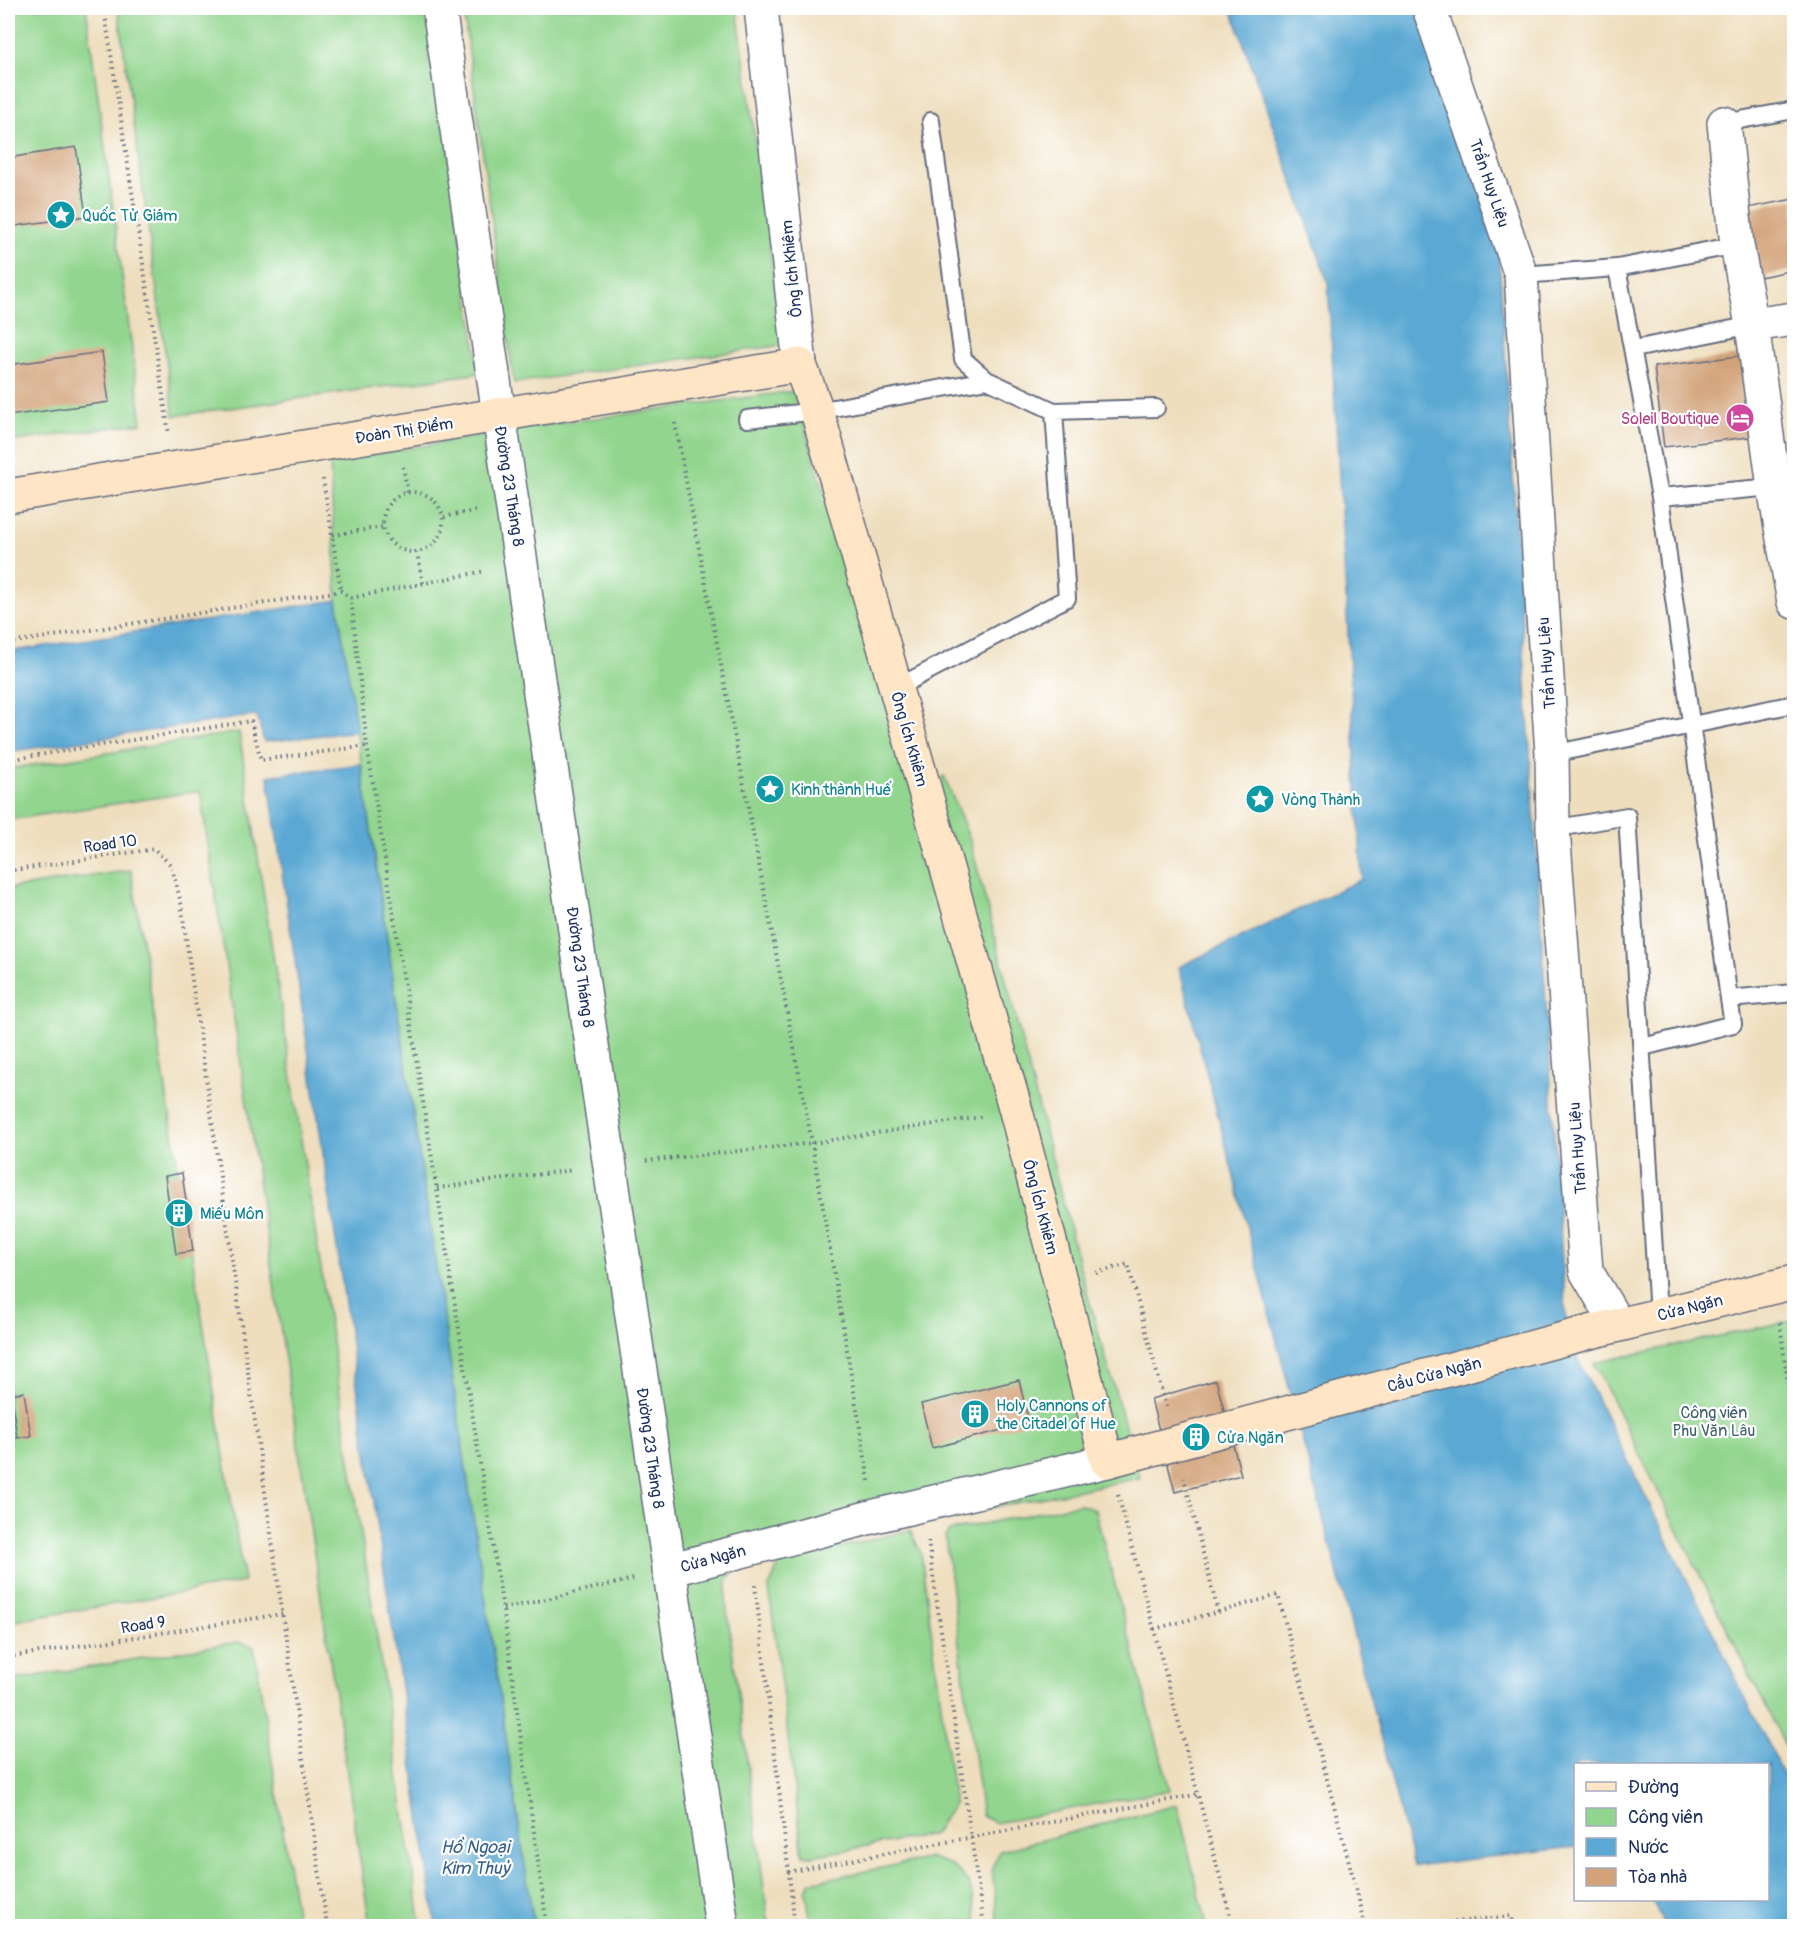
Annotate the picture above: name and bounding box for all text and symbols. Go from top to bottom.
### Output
street label: Trần Huy Liệu [1465,136,1514,230]
place icon: Quốc Tử Giám [45,199,77,231]
place label: Quốc Tử Giám [82,206,178,226]
street label: Ông Ích Khiêm [777,219,807,319]
hotel icon: Soleil Boutique [1724,402,1756,434]
place label: Soleil Boutique [1621,409,1719,429]
street label: Đoàn Thị Điểm [354,413,455,449]
street label: Đường 23 Tháng 8 [490,424,528,548]
street label: Trần Huy Liệu [1533,616,1560,709]
street label: Ông Ích Khiêm [886,689,932,789]
place icon: Kinh thành Huế [754,773,786,805]
place label: Kinh thành Huế [791,780,892,800]
place icon: Vòng Thành [1244,783,1276,815]
place label: Vòng Thành [1281,790,1360,810]
street label: Road 10 [82,830,138,858]
street label: Đường 23 Tháng 8 [562,905,598,1029]
street label: Trần Huy Liệu [1564,1101,1591,1194]
street label: Ông Ích Khiêm [1018,1157,1062,1257]
building icon: Miếu Môn [163,1197,195,1229]
place label: Miếu Môn [200,1204,264,1224]
street label: Cửa Ngăn [1655,1290,1725,1326]
street label: Cầu Cửa Ngăn [1385,1352,1483,1397]
street label: Đường 23 Tháng 8 [632,1386,668,1510]
place label: Holy Cannons of the Citadel of Hue [995,1396,1116,1434]
building icon: Holy Cannons of the Citadel of Hue [959,1398,991,1430]
park label: Công viên Phu Văn Lâu [1673,1403,1755,1441]
building icon: Cửa Ngăn [1180,1421,1212,1453]
place label: Cửa Ngăn [1217,1428,1284,1448]
street label: Cửa Ngăn [678,1541,748,1577]
street label: Road 9 [119,1612,167,1638]
legend [1574,1763,1769,1901]
text: Đường [1628,1776,1679,1799]
text: Công viên [1628,1806,1703,1829]
water label: Hồ Ngoại Kim Thuỷ [441,1836,512,1880]
text: Nước [1628,1836,1669,1859]
text: Tòa nhà [1628,1866,1687,1889]

